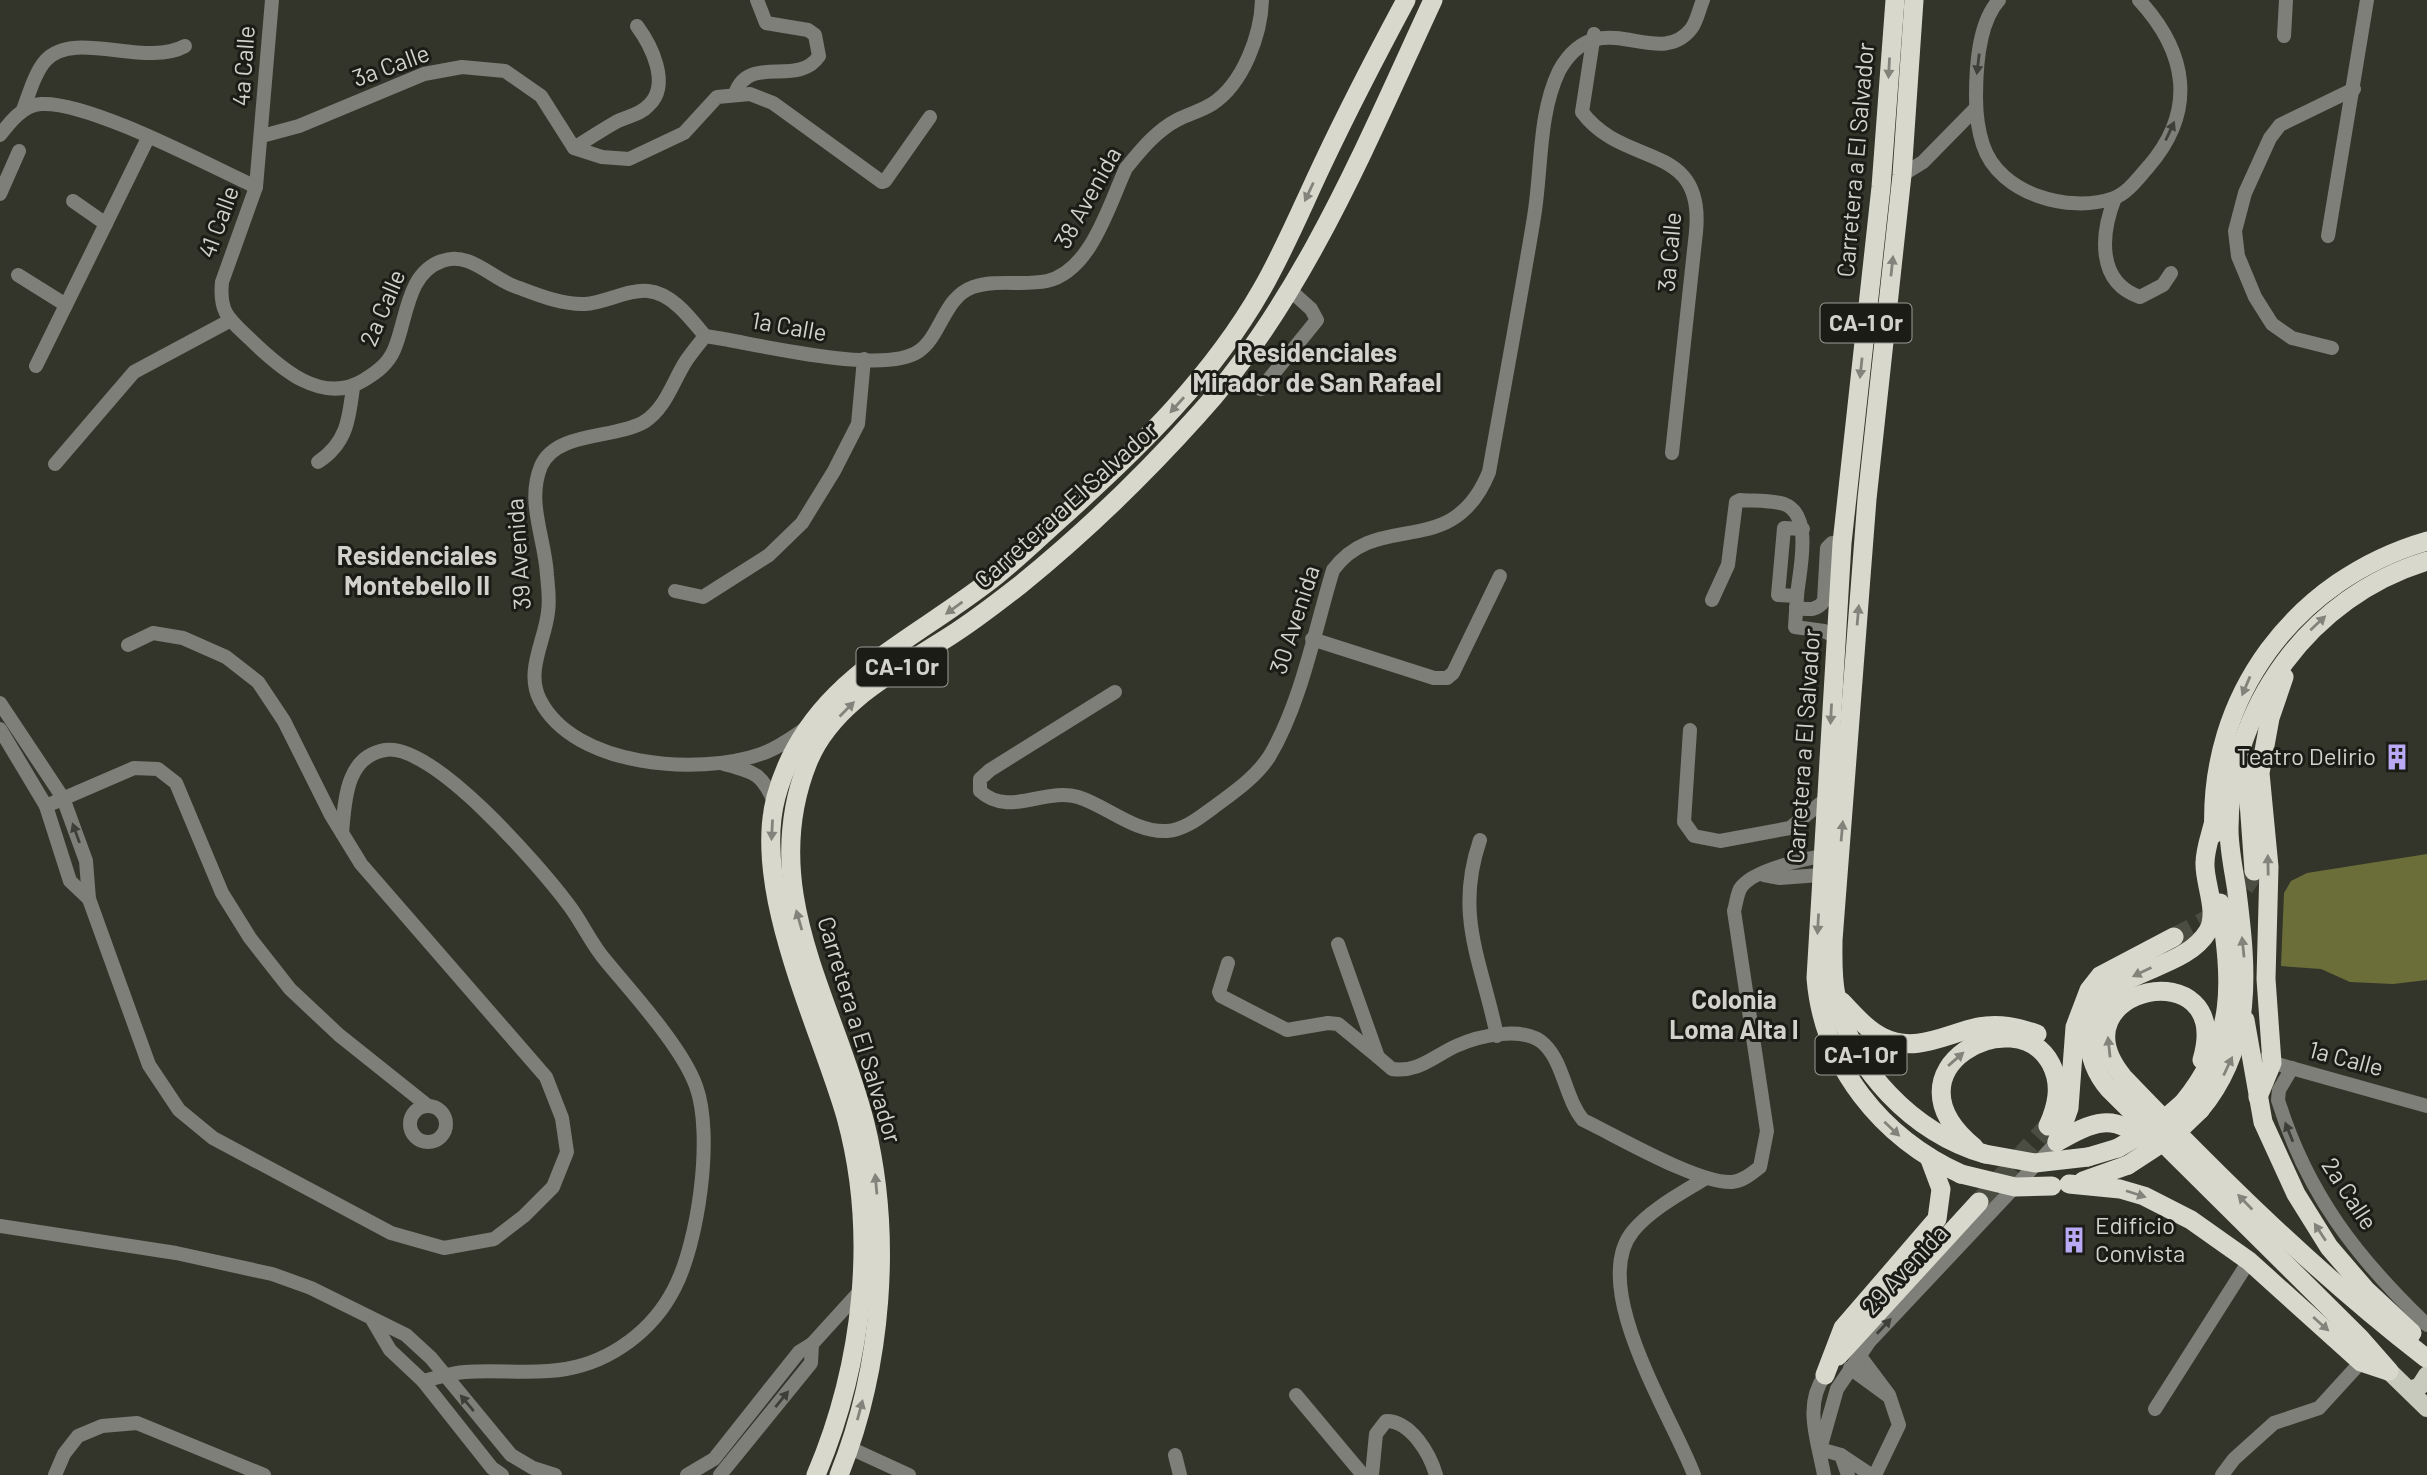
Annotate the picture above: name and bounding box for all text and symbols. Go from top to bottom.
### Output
street label: 4a Calle [225,25,260,107]
street label: 3a Calle [348,37,433,92]
street label: Carretera a El Salvador [1830,41,1879,278]
one-way arrow [1972,53,1983,75]
one-way arrow [1884,57,1895,79]
one-way arrow [2164,121,2176,141]
street label: 38 Avenida [1047,141,1126,253]
street label: 41 Calle [191,181,244,262]
one-way arrow [1303,182,1315,202]
street label: 3a Calle [1651,211,1686,293]
one-way arrow [1887,255,1898,277]
street label: 2a Calle [353,265,411,350]
road number: CA-1 Or [1820,304,1912,342]
street label: 1a Calle [749,305,829,346]
district label: Residenciales Mirador de San Rafael [1192,336,1442,397]
one-way arrow [1855,357,1866,379]
one-way arrow [1169,396,1185,414]
street label: Carretera a El Salvador [968,414,1162,593]
street label: 39 Avenida [499,497,536,611]
district label: Residenciales Montebello II [337,539,497,600]
street label: 30 Avenida [1262,561,1325,678]
one-way arrow [946,600,964,615]
one-way arrow [1853,604,1864,626]
one-way arrow [2309,615,2326,631]
street label: Carretera a El Salvador [1780,627,1825,864]
road number: CA-1 Or [856,648,948,687]
one-way arrow [2240,676,2251,697]
one-way arrow [839,701,856,718]
one-way arrow [1825,704,1836,726]
place label: Teatro Delirio [2237,741,2376,770]
building icon: Teatro Delirio [2382,742,2412,772]
one-way arrow [767,819,778,841]
one-way arrow [1837,820,1848,842]
one-way arrow [70,822,81,843]
one-way arrow [2263,854,2274,876]
one-way arrow [793,909,803,930]
street label: Carretera a El Salvador [812,913,909,1147]
one-way arrow [1812,913,1823,935]
one-way arrow [2237,936,2248,958]
one-way arrow [2132,967,2152,978]
district label: Colonia Loma Alta I [1669,983,1799,1044]
street label: 1a Calle [2306,1034,2387,1081]
one-way arrow [2103,1035,2114,1057]
road number: CA-1 Or [1815,1036,1906,1074]
one-way arrow [1947,1051,1965,1067]
one-way arrow [2223,1055,2234,1076]
one-way arrow [1883,1121,1901,1137]
one-way arrow [2284,1122,2295,1143]
street label: 2a Calle [2316,1152,2384,1235]
one-way arrow [870,1173,881,1195]
one-way arrow [2125,1189,2146,1200]
one-way arrow [2236,1193,2253,1210]
place label: Edificio Convista [2095,1210,2185,1267]
street label: 29 Avenida [1855,1218,1953,1320]
one-way arrow [2313,1222,2326,1241]
building icon: Edificio Convista [2059,1225,2089,1255]
one-way arrow [2312,1315,2329,1331]
one-way arrow [1876,1317,1892,1335]
one-way arrow [774,1390,789,1408]
one-way arrow [460,1394,475,1411]
one-way arrow [855,1399,866,1421]

